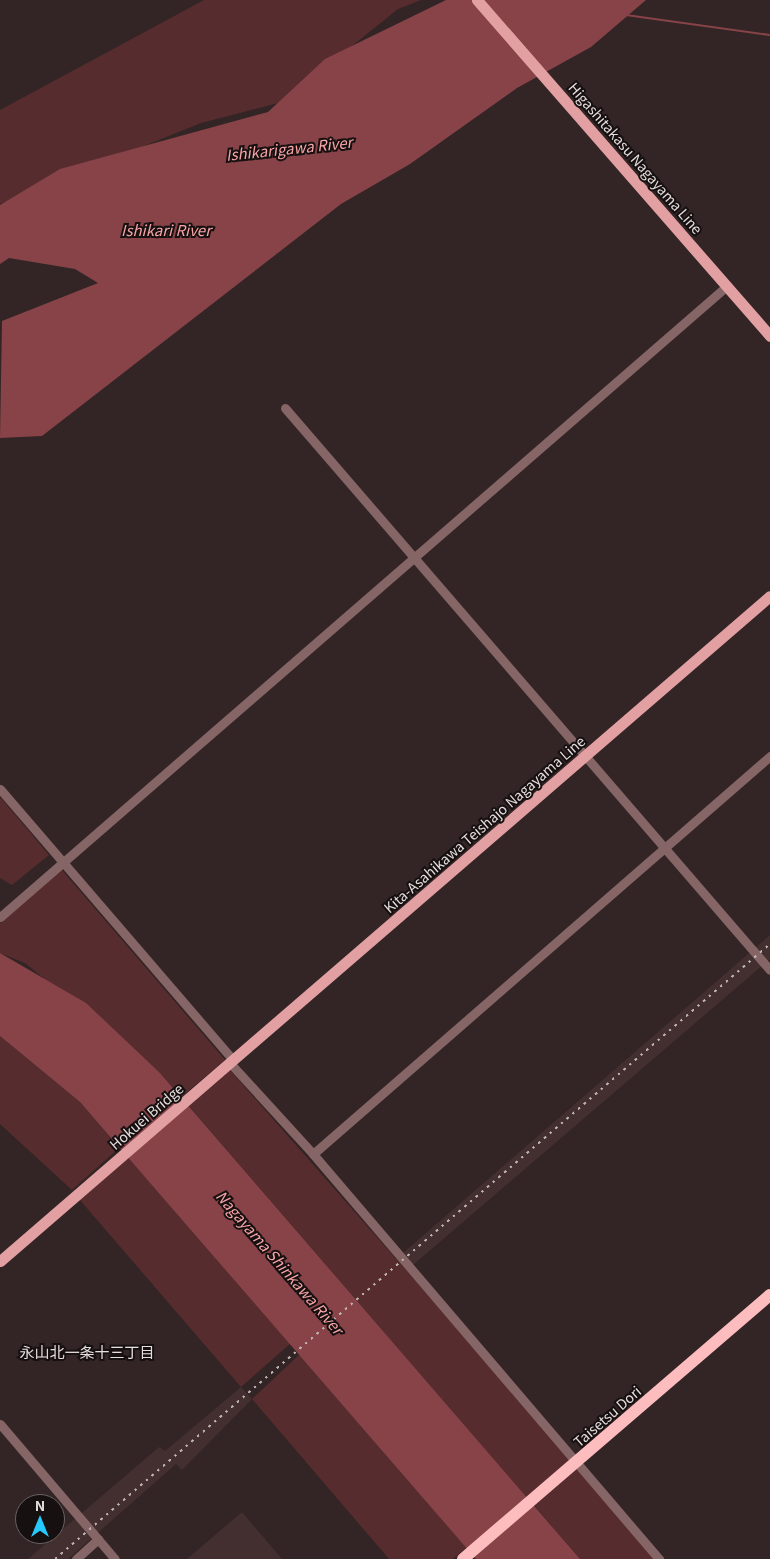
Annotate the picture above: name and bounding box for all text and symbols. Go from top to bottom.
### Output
street label: Higashitakasu Nagayama Line [566,79,706,237]
water label: Ishikarigawa River [225,132,353,164]
water label: Ishikari River [121,221,211,239]
street label: Kita-Asahikawa Teishajo Nagayama Line [380,732,588,916]
street label: Hokuei Bridge [106,1079,186,1153]
water label: Nagayama Shinkawa River [213,1187,347,1337]
district label: 永山北一条十三丁目 [20,1343,154,1361]
street label: Taisetsu Dori [570,1382,644,1450]
north arrow [15,1494,65,1544]
text: N [35,1495,45,1515]

